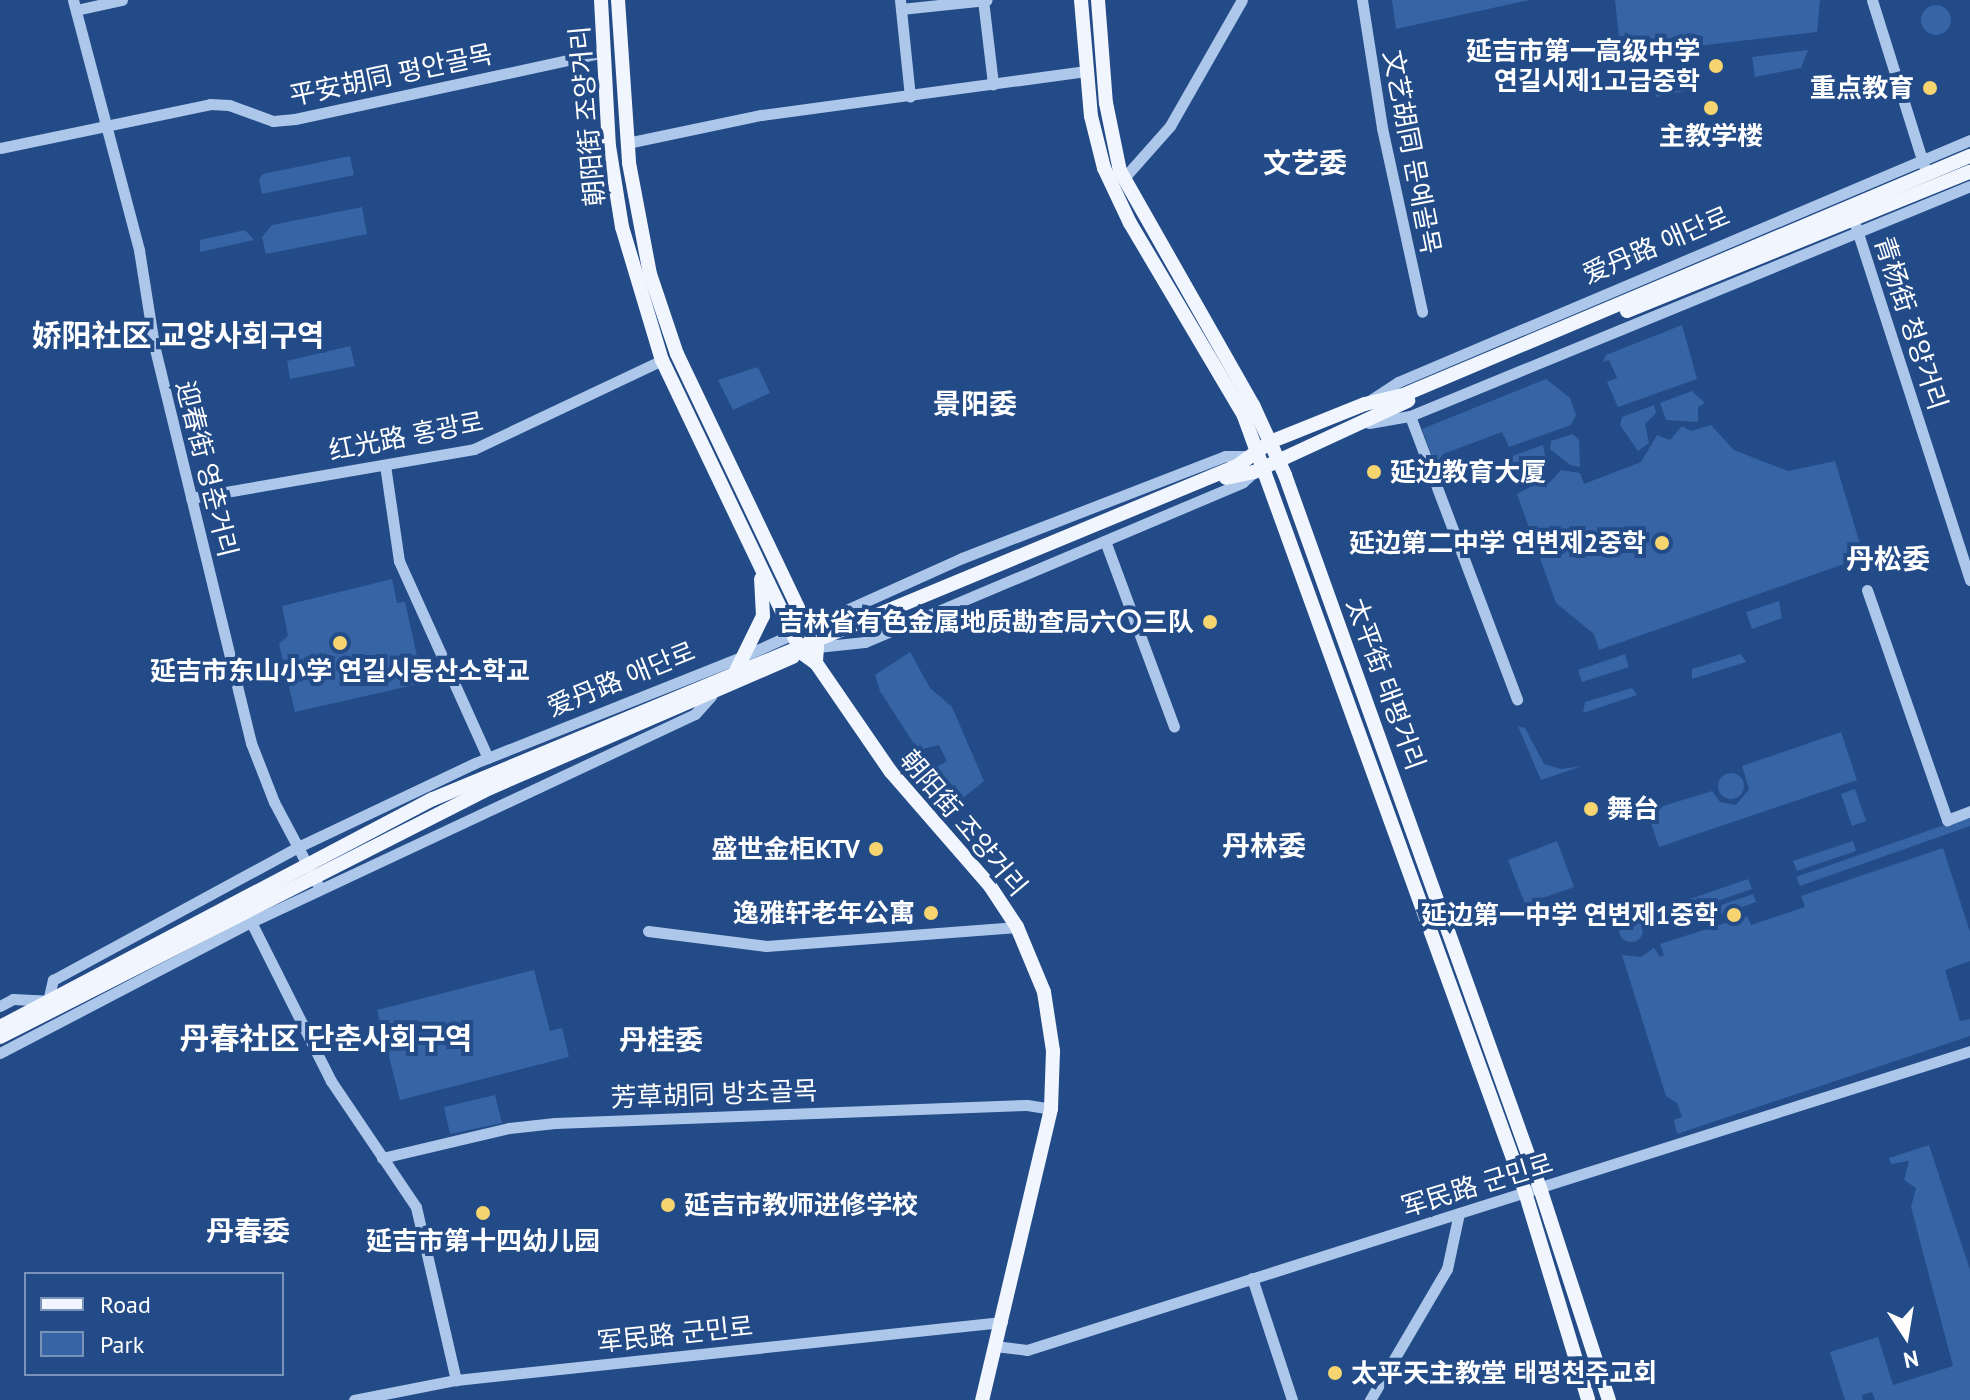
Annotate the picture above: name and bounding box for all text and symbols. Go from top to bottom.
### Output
street label: 朝阳街 조양거리 [564,25,610,207]
place label: 延吉市第一高级中学 연길시제1고급중학 [1466,35,1700,96]
street label: 平安胡同 평안골목 [287,38,495,112]
street label: 文艺胡同 문예골목 [1377,48,1447,256]
marker: 延吉市第一高级中学 연길시제1고급중학 [1707,57,1725,75]
place label: 重点教育 [1810,72,1914,104]
marker: 重点教育 [1921,79,1939,97]
marker: 主教学楼 [1702,99,1720,117]
place label: 主教学楼 [1659,120,1763,152]
district label: 文艺委 [1263,146,1347,180]
street label: 爱丹路 애단로 [1578,200,1734,290]
street label: 青杨街 청양거리 [1868,232,1954,414]
district label: 娇阳社区 교양사회구역 [31,317,325,353]
street label: 迎春街 영춘거리 [170,378,244,560]
district label: 景阳委 [933,387,1017,421]
street label: 红光路 홍광로 [326,406,486,466]
place label: 延边教育大厦 [1390,456,1546,488]
marker: 延边教育大厦 [1365,463,1383,481]
place label: 延边第二中学 연변제2중학 [1349,527,1646,559]
marker: 延边第二中学 연변제2중학 [1653,534,1671,552]
district label: 丹松委 [1846,542,1930,576]
street label: 太平街 태평거리 [1340,594,1432,774]
place label: 吉林省有色金属地质勘查局六〇三队 [778,606,1194,638]
marker: 吉林省有色金属地质勘查局六〇三队 [1201,613,1219,631]
marker: 延吉市东山小学 연길시동산소학교 [331,634,349,652]
street label: 爱丹路 애단로 [543,635,699,723]
place label: 延吉市东山小学 연길시동산소학교 [150,655,530,687]
street label: 朝阳街 조양거리 [894,744,1034,902]
place label: 舞台 [1607,793,1659,825]
marker: 舞台 [1582,800,1600,818]
district label: 丹林委 [1222,829,1306,863]
place label: 盛世金柜KTV [712,833,860,865]
marker: 盛世金柜KTV [867,840,885,858]
place label: 逸雅轩老年公寓 [733,897,915,929]
place label: 延边第一中学 연변제1중학 [1421,899,1718,931]
marker: 逸雅轩老年公寓 [922,904,940,922]
marker: 延边第一中学 연변제1중학 [1725,906,1743,924]
district label: 丹春社区 단춘사회구역 [179,1020,473,1056]
district label: 丹桂委 [619,1023,703,1057]
street label: 芳草胡同 방초골목 [610,1075,818,1113]
street label: 军民路 군민로 [1398,1147,1556,1223]
place label: 延吉市教师进修学校 [684,1189,918,1221]
marker: 延吉市教师进修学校 [659,1196,677,1214]
marker: 延吉市第十四幼儿园 [474,1204,492,1222]
district label: 丹春委 [206,1214,290,1248]
place label: 延吉市第十四幼儿园 [366,1225,600,1257]
legend [24,1272,284,1376]
text: Road [100,1289,151,1320]
north arrow [1866,1296,1946,1376]
street label: 军民路 군민로 [595,1310,755,1358]
text: Park [100,1329,144,1360]
text: N [1901,1344,1921,1375]
place label: 太平天主教堂 태평천주교회 [1351,1357,1657,1389]
marker: 太平天主教堂 태평천주교회 [1326,1364,1344,1382]

